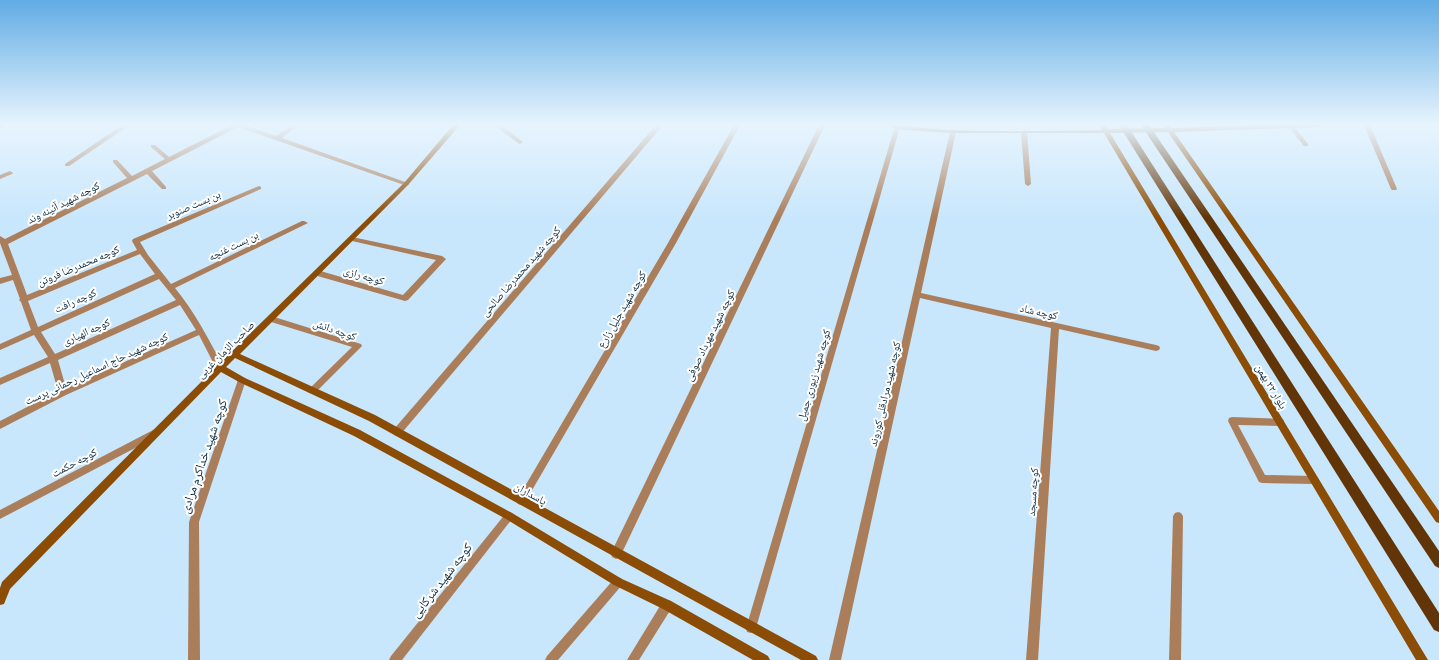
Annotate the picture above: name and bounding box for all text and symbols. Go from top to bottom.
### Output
street label: کوچه شهید آئینه وند [25,178,102,227]
street label: بن بست صنوبر [163,187,222,223]
street label: کوچه شهید محمدرضا صالحی [477,223,564,319]
street label: بن بست غنچه [206,227,261,264]
street label: کوچه محمدرضا فروتن [35,242,122,289]
street label: کوچه رازی [342,263,386,288]
street label: کوچه شهید جلیل زارع [594,268,649,350]
street label: کوچه رافت [52,285,99,316]
street label: کوچه شهید مهرداد صوفی [681,287,738,383]
street label: کوچه شاد [1019,301,1060,322]
street label: کوچه الهیاری [60,315,113,348]
street label: کوچه دانش [311,316,359,344]
street label: صاحب الزمان غربی [194,318,257,381]
street label: کوچه شهید زیوری جمیل [794,327,833,423]
street label: کوچه شهید حاج اسماعیل رحمانی پرست [22,329,170,408]
street label: کوچه شهید مرادقلی کوروند [866,340,903,448]
street label: بلوار ۲۲ بهمن [1253,361,1290,411]
street label: کوچه شهید خداکرم مرادی [176,396,231,516]
street label: کوچه حکمت [49,444,100,480]
street label: کوچه مسجد [1024,467,1041,517]
street label: پاسداران [512,479,550,508]
street label: کوچه شهید شرکایی [407,539,476,621]

